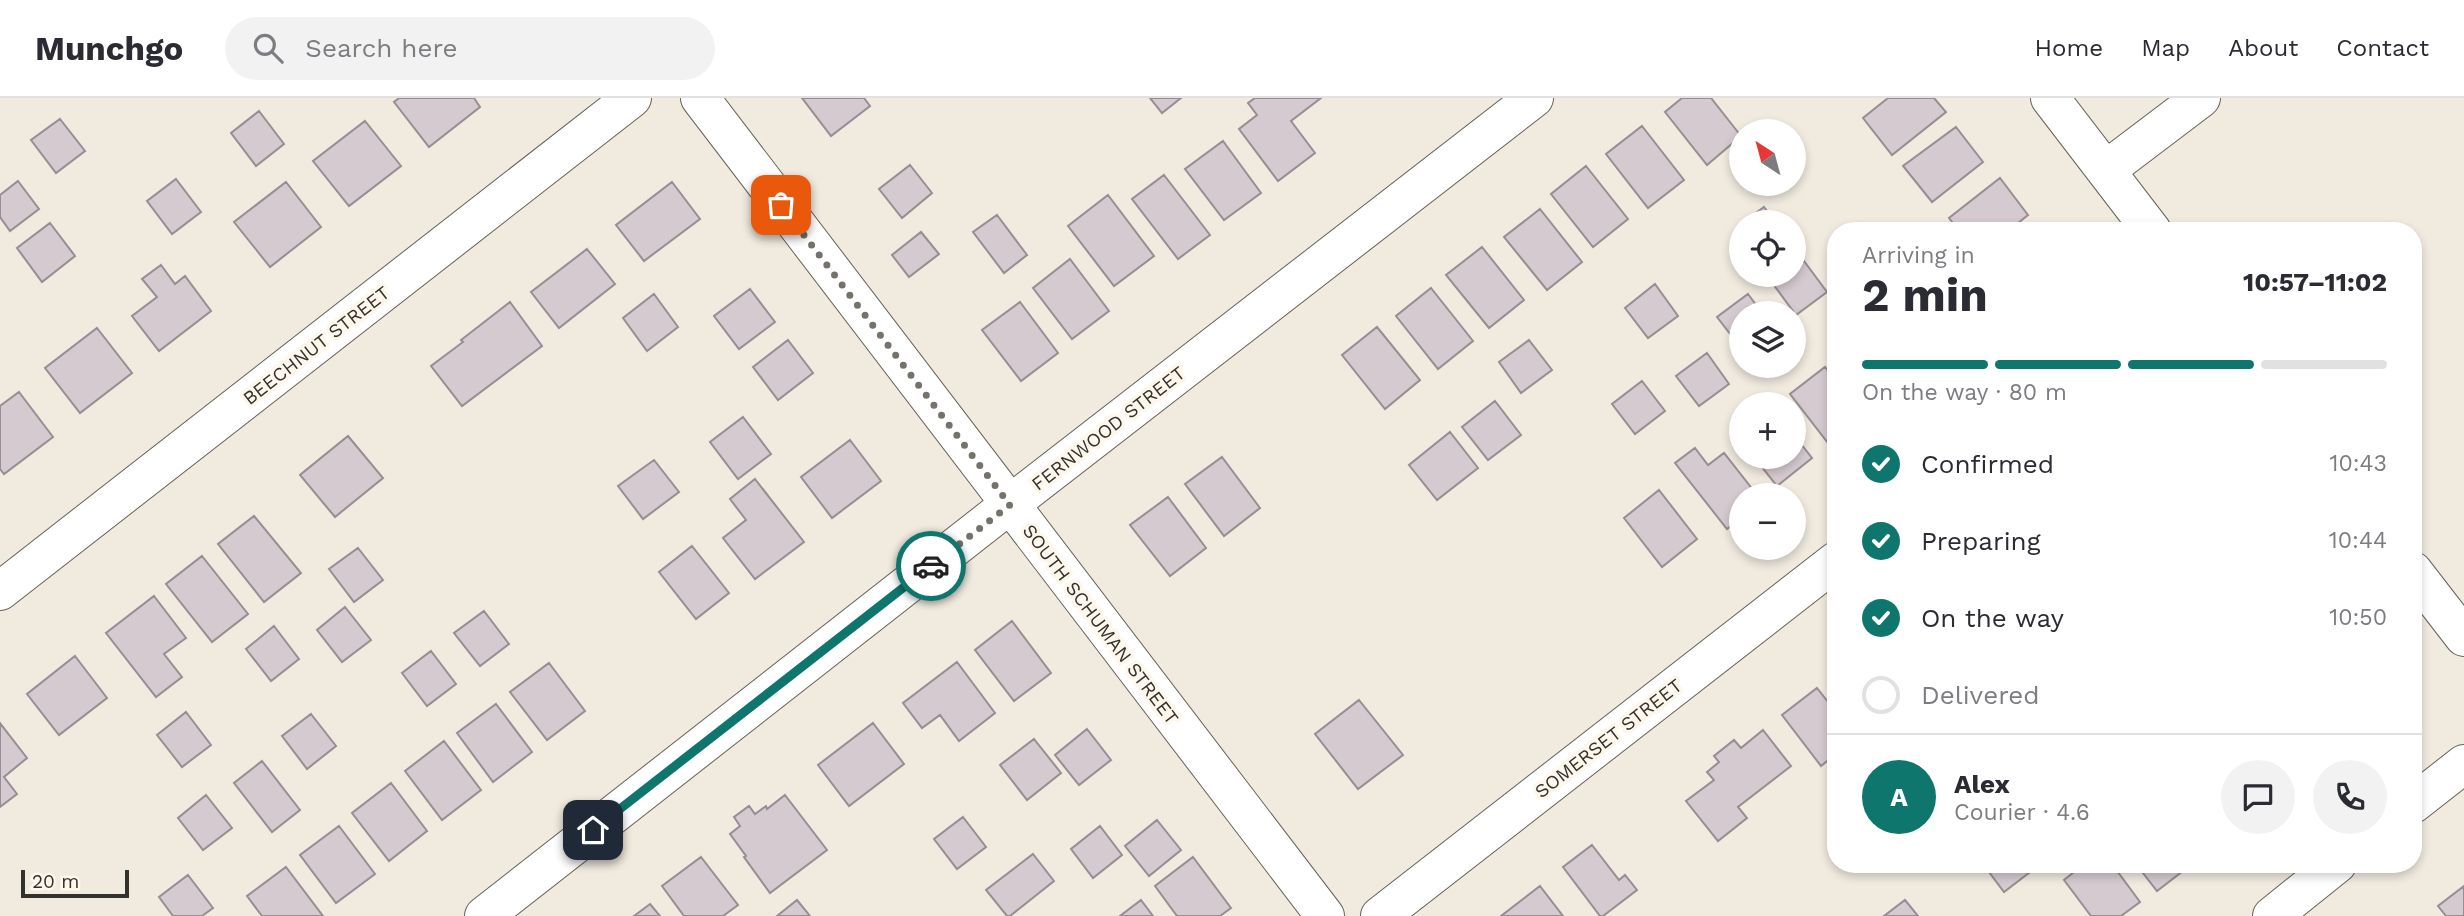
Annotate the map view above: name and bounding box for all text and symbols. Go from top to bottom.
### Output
search box [225,17,715,80]
text: Munchgo [35,29,183,68]
icon: search [249,29,287,67]
text: Search here [305,33,458,63]
text: Home [2035,34,2103,62]
text: Map [2141,34,2190,62]
text: About [2228,34,2298,62]
text: Contact [2336,34,2429,62]
north arrow [1729,119,1806,196]
map controls [1729,119,1806,560]
pin [751,175,811,235]
icon: bag [762,186,800,224]
button: locate [1729,210,1806,287]
text: Arriving in [1862,242,1975,269]
text: 10:57–11:02 [2243,267,2387,297]
text: 2 min [1862,268,1988,322]
street label: BEECHNUT STREET [238,281,394,410]
button: layers [1729,301,1806,378]
street label: FERNWOOD STREET [1027,361,1190,495]
text: On the way · 80 m [1862,379,2067,406]
button: + [1729,392,1806,469]
icon: check [1862,445,1900,483]
text: Confirmed [1921,449,2054,479]
text: 10:43 [2329,450,2387,477]
button: − [1729,483,1806,560]
street label: SOUTH SCHUMAN STREET [1018,520,1184,729]
icon: check [1862,522,1900,560]
text: Preparing [1921,526,2041,556]
text: 10:44 [2329,527,2387,554]
courier [896,531,966,601]
icon: car [912,547,950,585]
icon: check [1862,599,1900,637]
text: On the way [1921,603,2064,633]
text: 10:50 [2329,604,2387,631]
street label: SOMERSET STREET [1530,674,1687,803]
text: Delivered [1921,680,2040,710]
button: chat [2221,760,2295,834]
button: phone [2313,760,2387,834]
text: Alex [1954,769,2010,799]
text: A [1890,782,1908,812]
text: Courier · 4.6 [1954,799,2090,826]
pin [563,800,623,860]
icon: home [574,811,612,849]
scale bar [21,867,130,899]
text: 20 m [32,870,79,893]

